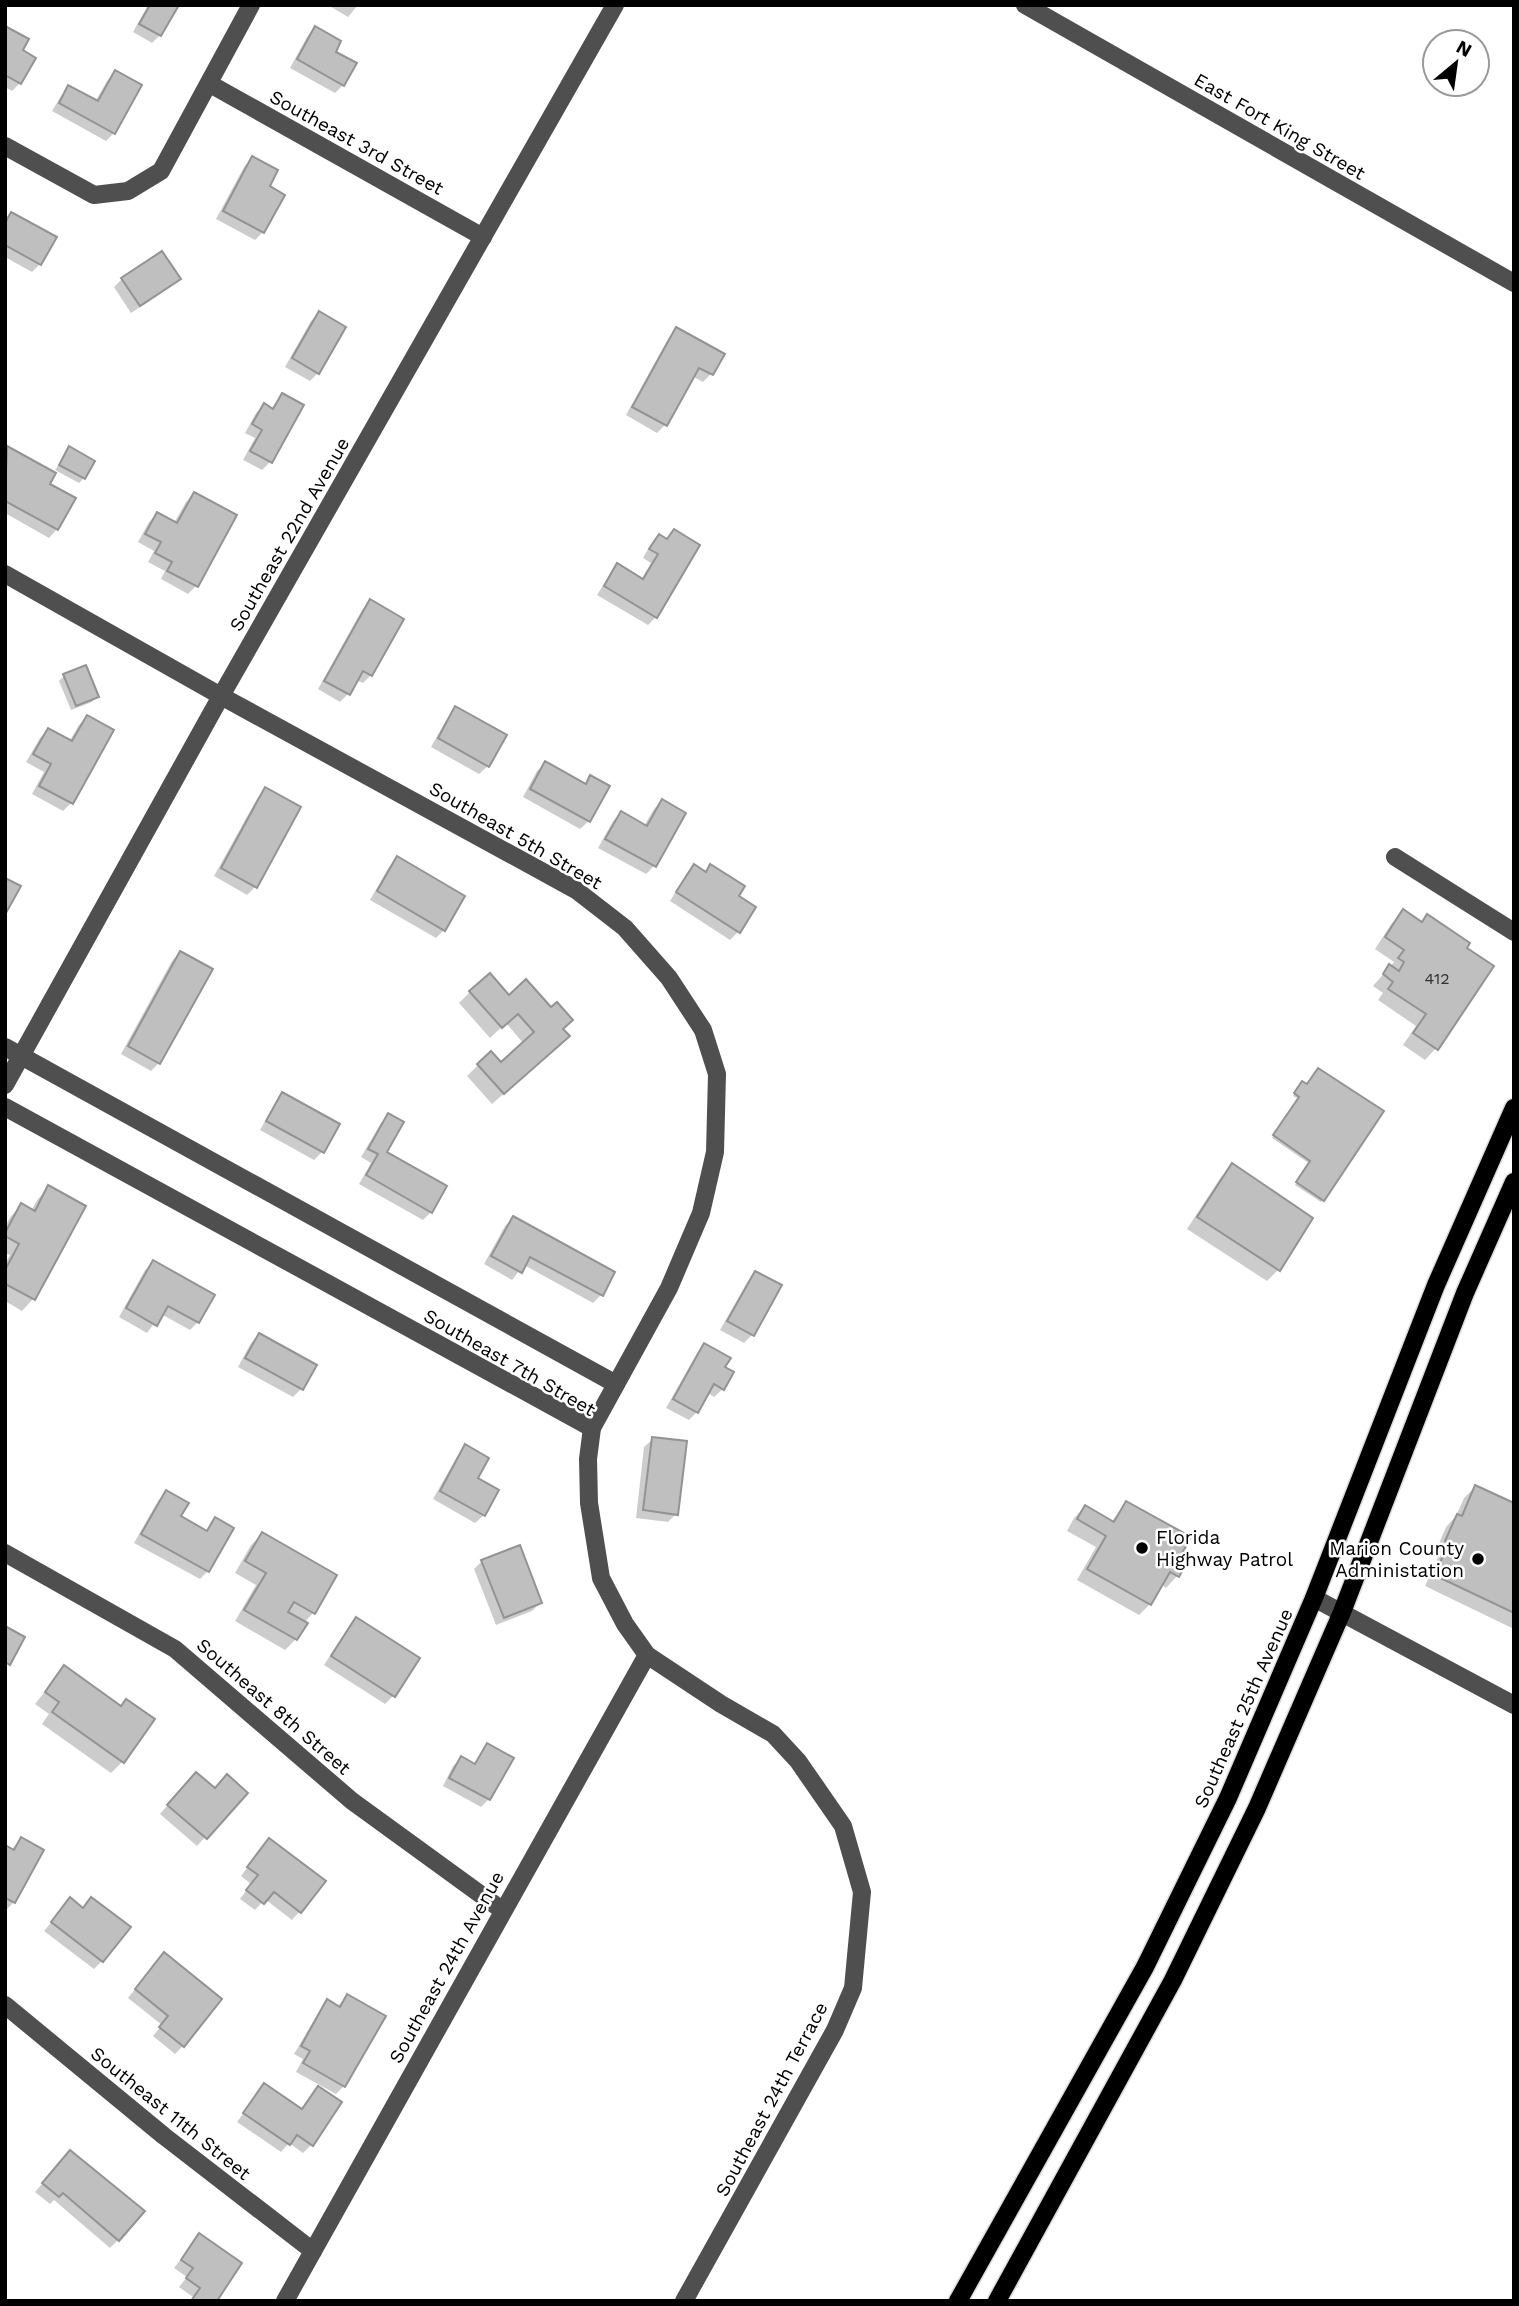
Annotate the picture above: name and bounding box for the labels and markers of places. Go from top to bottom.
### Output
place label: Florida Highway Patrol [1156,1526,1293,1571]
place label: Marion County Administation [1329,1537,1464,1582]
marker: Florida Highway Patrol [1134,1540,1150,1556]
marker: Marion County Administation [1470,1551,1486,1567]

